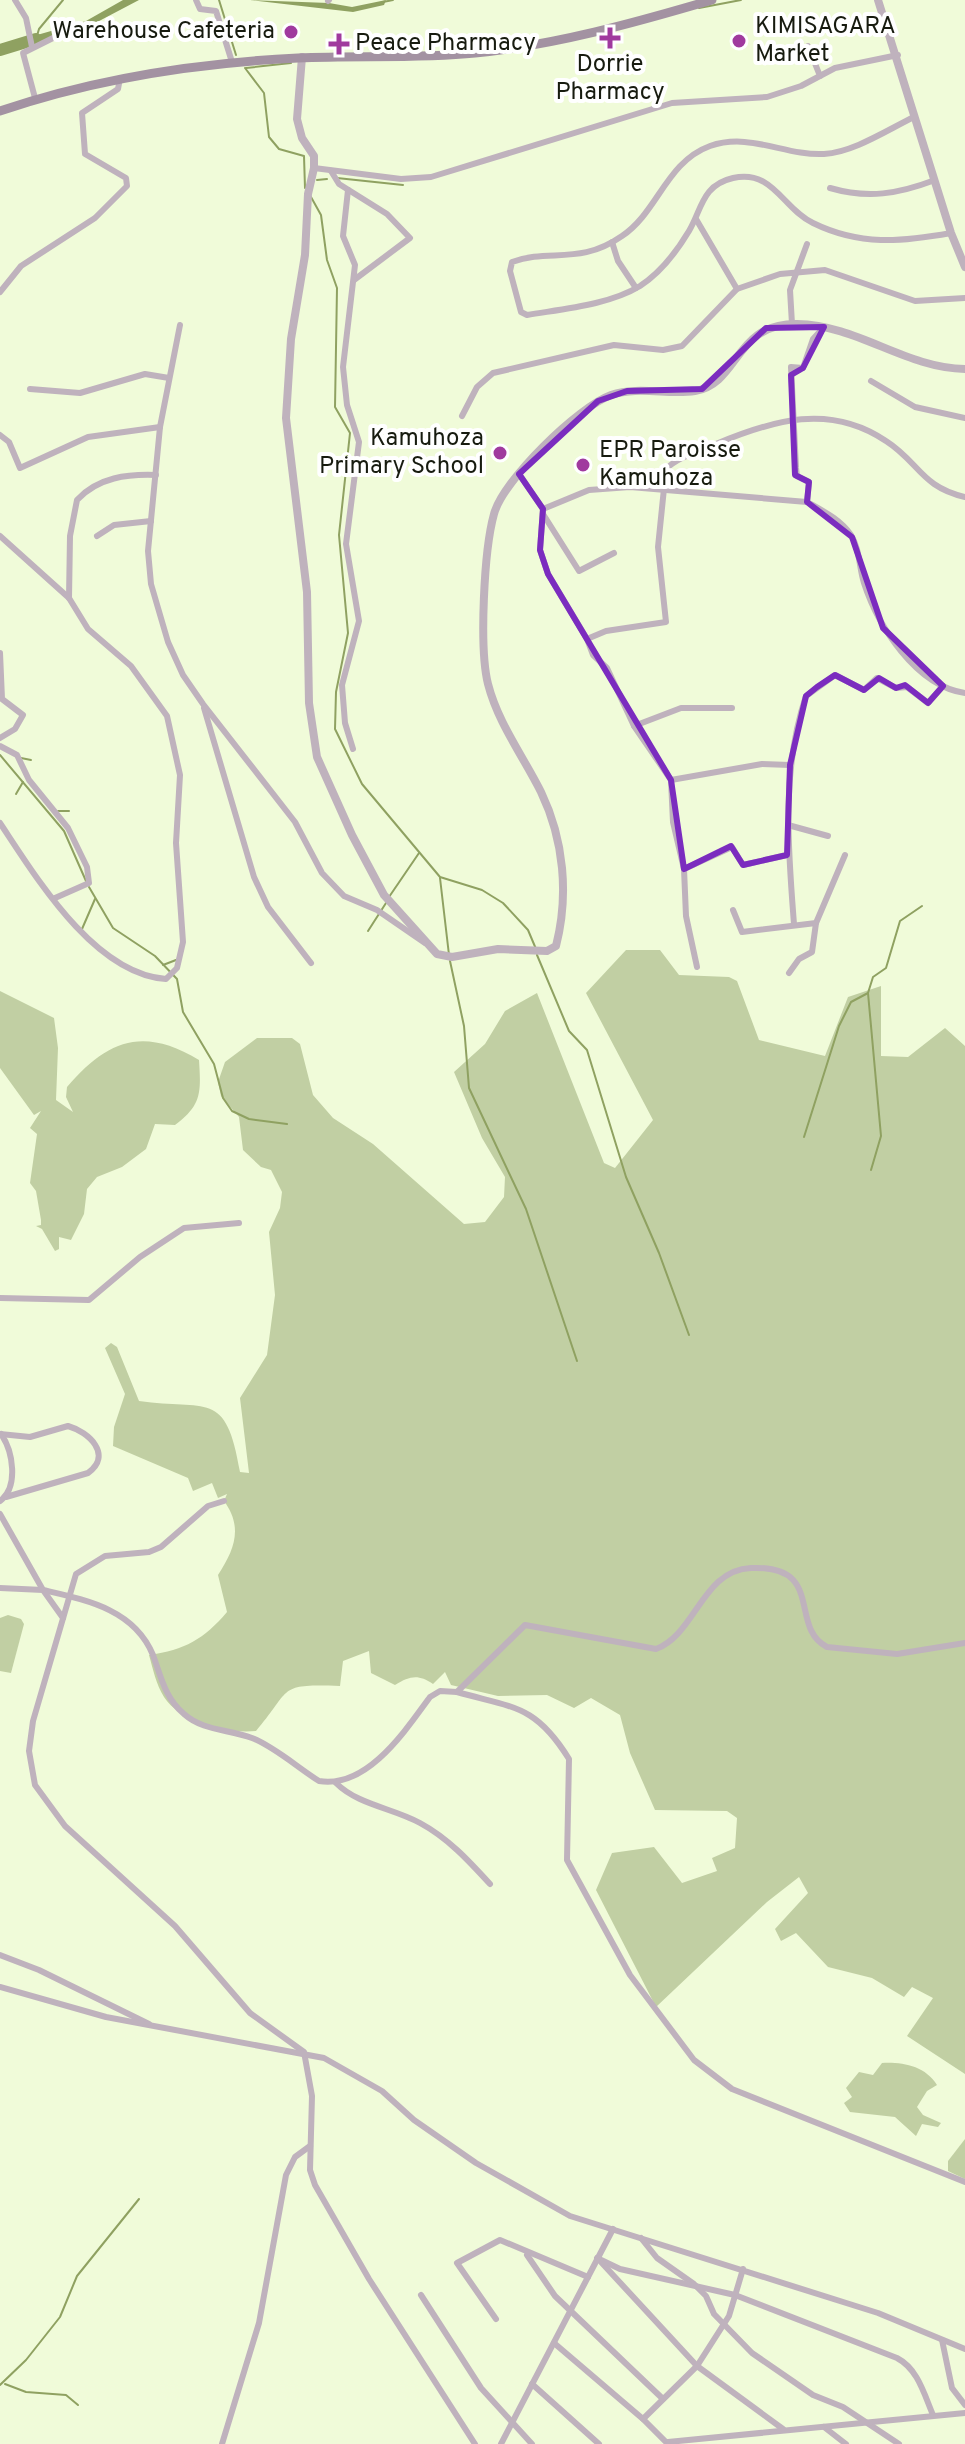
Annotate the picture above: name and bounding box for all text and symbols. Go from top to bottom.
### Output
place label: KIMISAGARA Market [755,12,896,70]
place label: Warehouse Cafeteria [52,17,275,47]
marker: Warehouse Cafeteria [282,23,300,41]
place label: Peace Pharmacy [355,29,536,59]
marker: Dorrie Pharmacy [601,29,619,47]
marker: KIMISAGARA Market [730,32,748,50]
marker: Peace Pharmacy [330,35,348,53]
place label: Dorrie Pharmacy [555,50,665,108]
place label: Kamuhoza Primary School [319,424,484,482]
place label: EPR Paroisse Kamuhoza [599,436,741,494]
marker: Kamuhoza Primary School [491,444,509,462]
marker: EPR Paroisse Kamuhoza [574,456,592,474]

